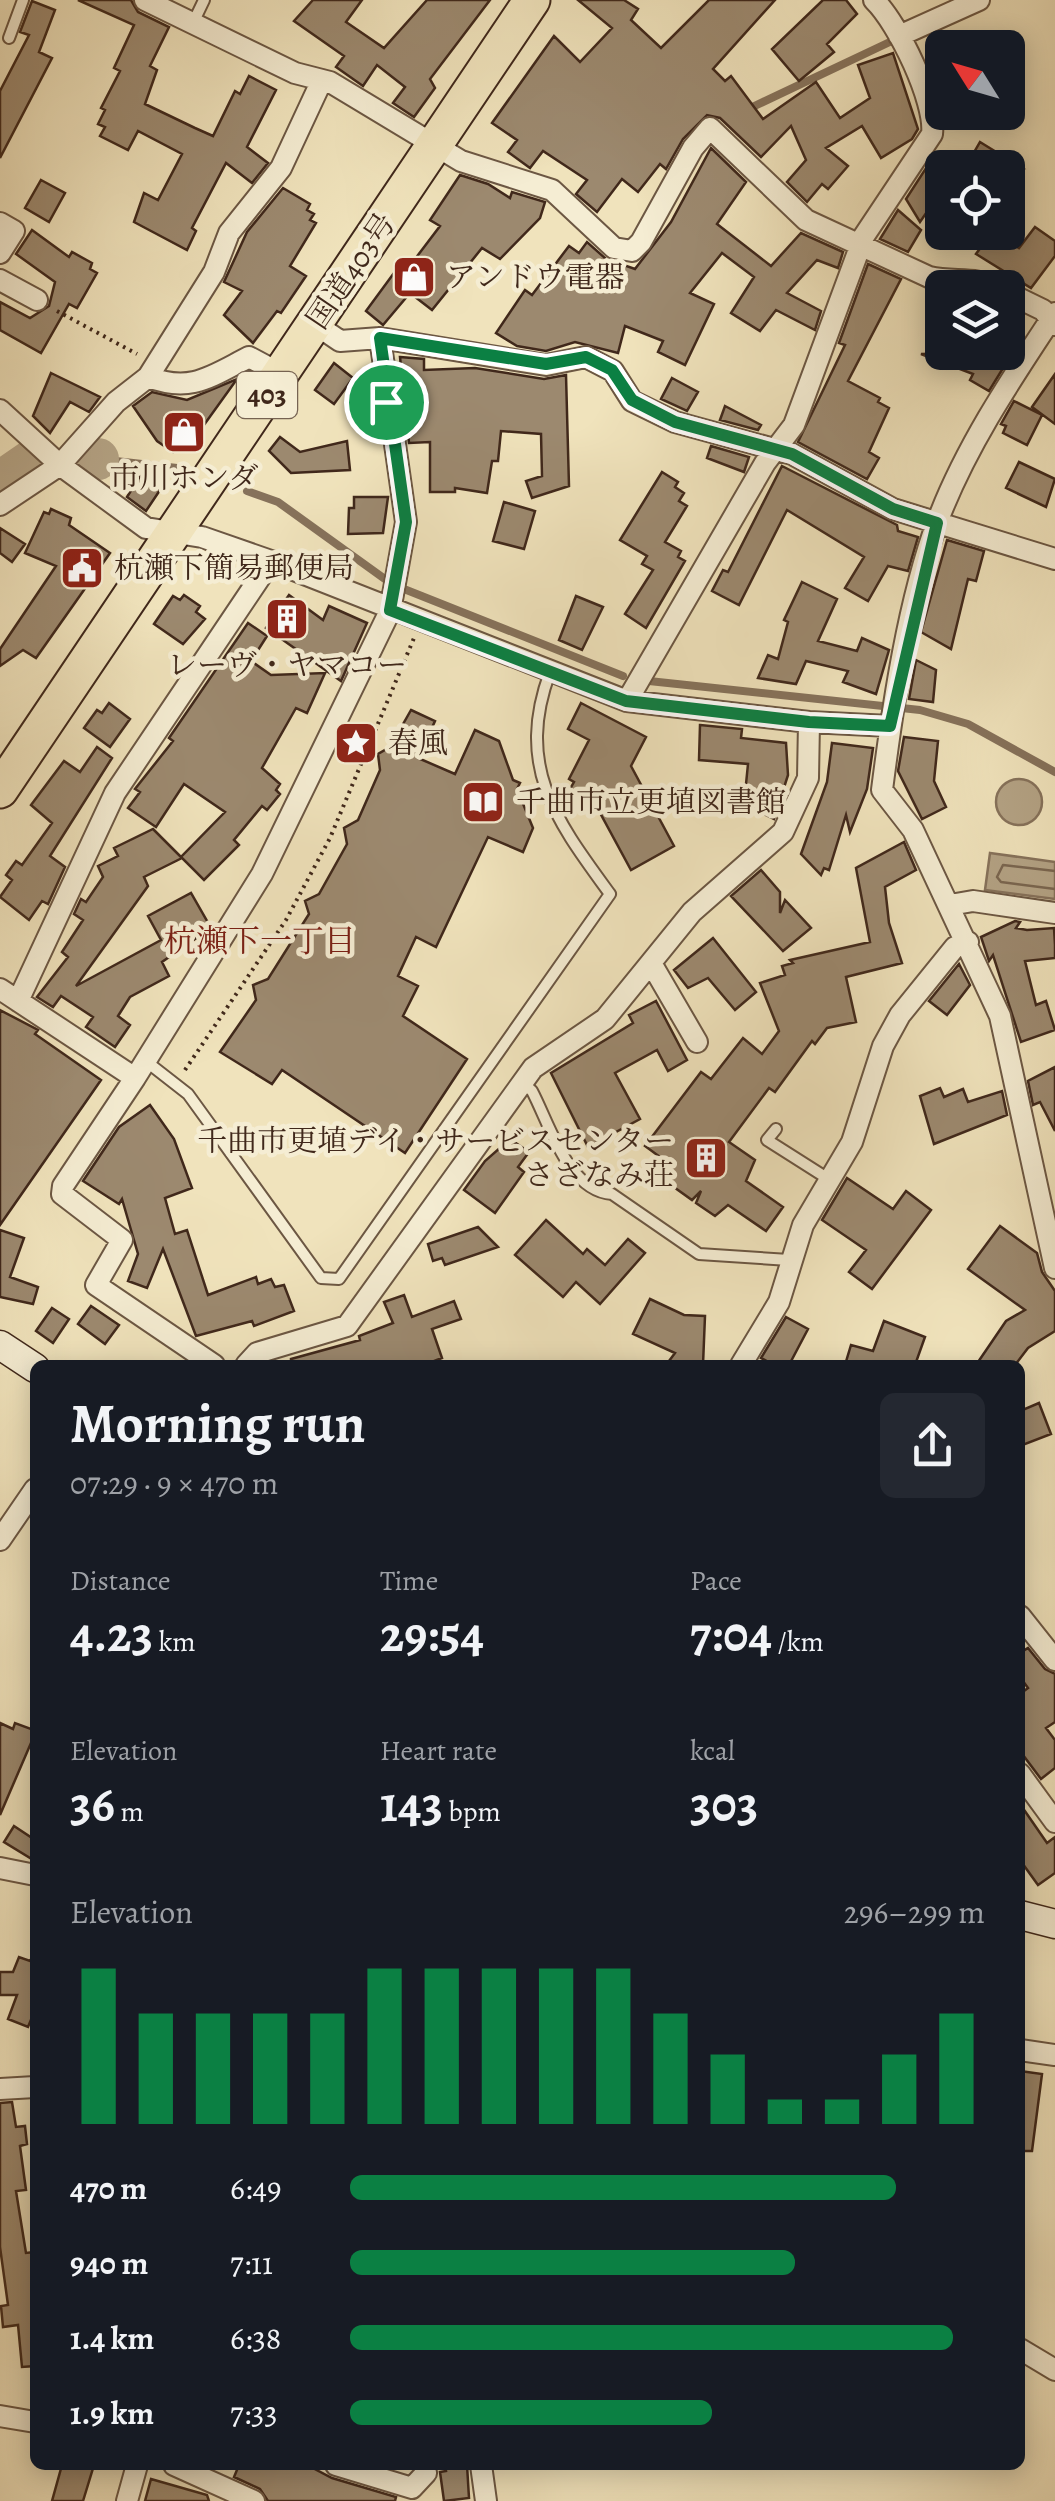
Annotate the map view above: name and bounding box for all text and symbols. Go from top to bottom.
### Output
north arrow [925,30,1025,130]
map controls [925,30,1025,370]
button: locate [925,150,1025,250]
street label: 国道403号 [297,205,405,337]
shop icon: アンドウ電器 [391,254,437,300]
place label: アンドウ電器 [446,257,625,297]
button: layers [925,270,1025,370]
pin [344,360,429,445]
road number: 403 [237,372,297,418]
icon: arrive [359,375,414,430]
shop icon: 市川ホンダ [161,409,207,455]
place label: 市川ホンダ [110,458,258,498]
public building icon: 杭瀬下簡易郵便局 [59,545,105,591]
place label: 杭瀬下簡易郵便局 [114,548,354,588]
building icon: レーヴ・ヤマコー [264,596,310,642]
place label: レーヴ・ヤマコー [167,645,407,685]
place icon: 春風 [333,720,379,766]
place label: 春風 [388,723,448,763]
library icon: 千曲市立更埴図書館 [460,779,506,825]
place label: 千曲市立更埴図書館 [516,782,786,822]
district label: 杭瀬下一丁目 [164,919,356,963]
place label: 千曲市更埴デイ・サービスセンター さざなみ荘 [197,1121,674,1195]
building icon: 千曲市更埴デイ・サービスセンター さざなみ荘 [683,1135,729,1181]
text: Morning run [70,1386,365,1461]
button: share [880,1393,985,1498]
text: 07:29 · 9 × 470 m [70,1461,278,1505]
text: Distance [70,1562,170,1600]
text: Time [380,1562,438,1600]
text: Pace [690,1562,742,1600]
text: 4.23 [70,1600,153,1668]
text: 29:54 [380,1600,484,1668]
text: 7:04 [690,1600,772,1668]
text: km [153,1623,196,1661]
text: /km [772,1623,824,1661]
text: Elevation [70,1732,177,1770]
text: Heart rate [380,1732,497,1770]
text: kcal [690,1732,735,1770]
text: 36 [70,1770,115,1838]
text: 143 [380,1770,443,1838]
text: 303 [690,1770,758,1838]
text: m [115,1793,144,1831]
text: bpm [443,1793,501,1831]
text: Elevation [70,1890,193,1934]
text: 296–299 m [844,1890,985,1934]
text: 470 m [70,2166,147,2210]
text: 6:49 [230,2166,281,2210]
text: 940 m [70,2241,148,2285]
text: 7:11 [230,2241,273,2285]
text: 1.4 km [70,2316,154,2360]
text: 6:38 [230,2316,281,2360]
text: 1.9 km [70,2391,154,2435]
text: 7:33 [230,2391,278,2435]

